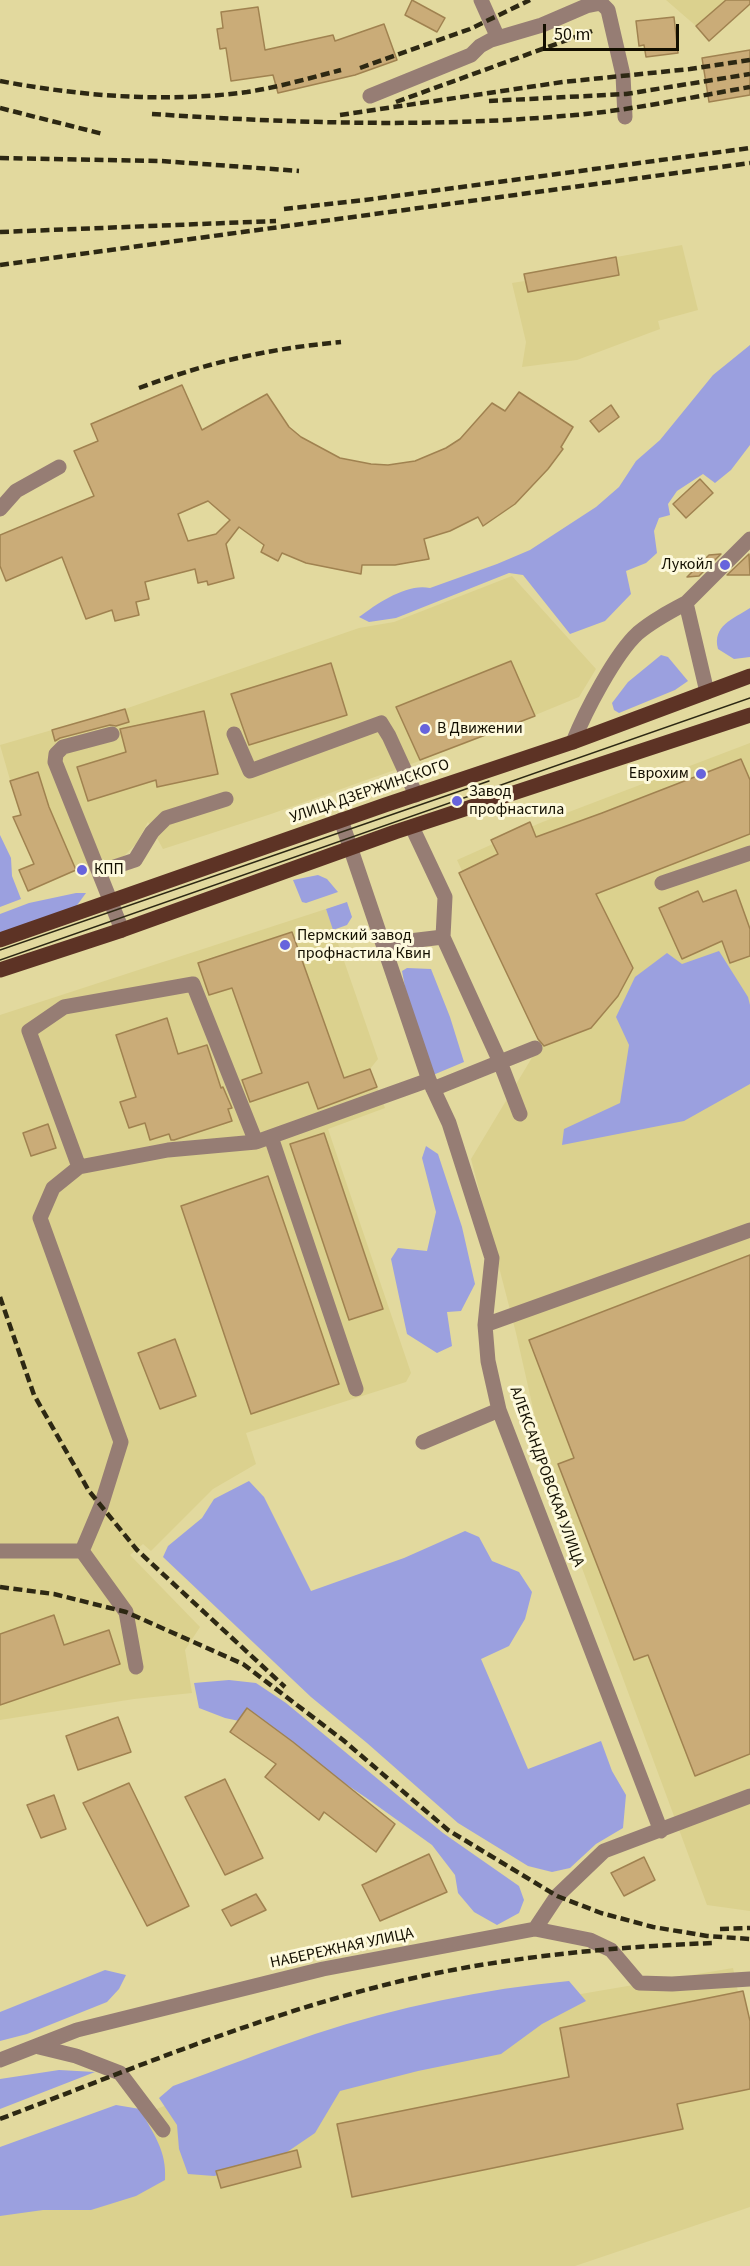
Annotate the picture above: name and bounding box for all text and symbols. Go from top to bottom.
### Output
scale bar [546,12,682,50]
text: 50 m [554,22,590,47]
place label: Лукойл [662,555,713,575]
marker: Лукойл [718,558,732,572]
place label: В Движении [437,719,523,739]
marker: В Движении [418,722,432,736]
street label: УЛИЦА ДЗЕРЖИНСКОГО [288,756,452,828]
place label: Еврохим [629,764,689,784]
marker: Еврохим [694,767,708,781]
place label: Завод профнастила [469,782,564,820]
marker: Завод профнастила [450,794,464,808]
place label: КПП [94,860,124,880]
marker: КПП [75,863,89,877]
place label: Пермский завод профнастила Квин [297,926,431,964]
marker: Пермский завод профнастила Квин [278,938,292,952]
street label: АЛЕКСАНДРОВСКАЯ УЛИЦА [504,1384,588,1570]
street label: НАБЕРЕЖНАЯ УЛИЦА [269,1924,415,1974]

